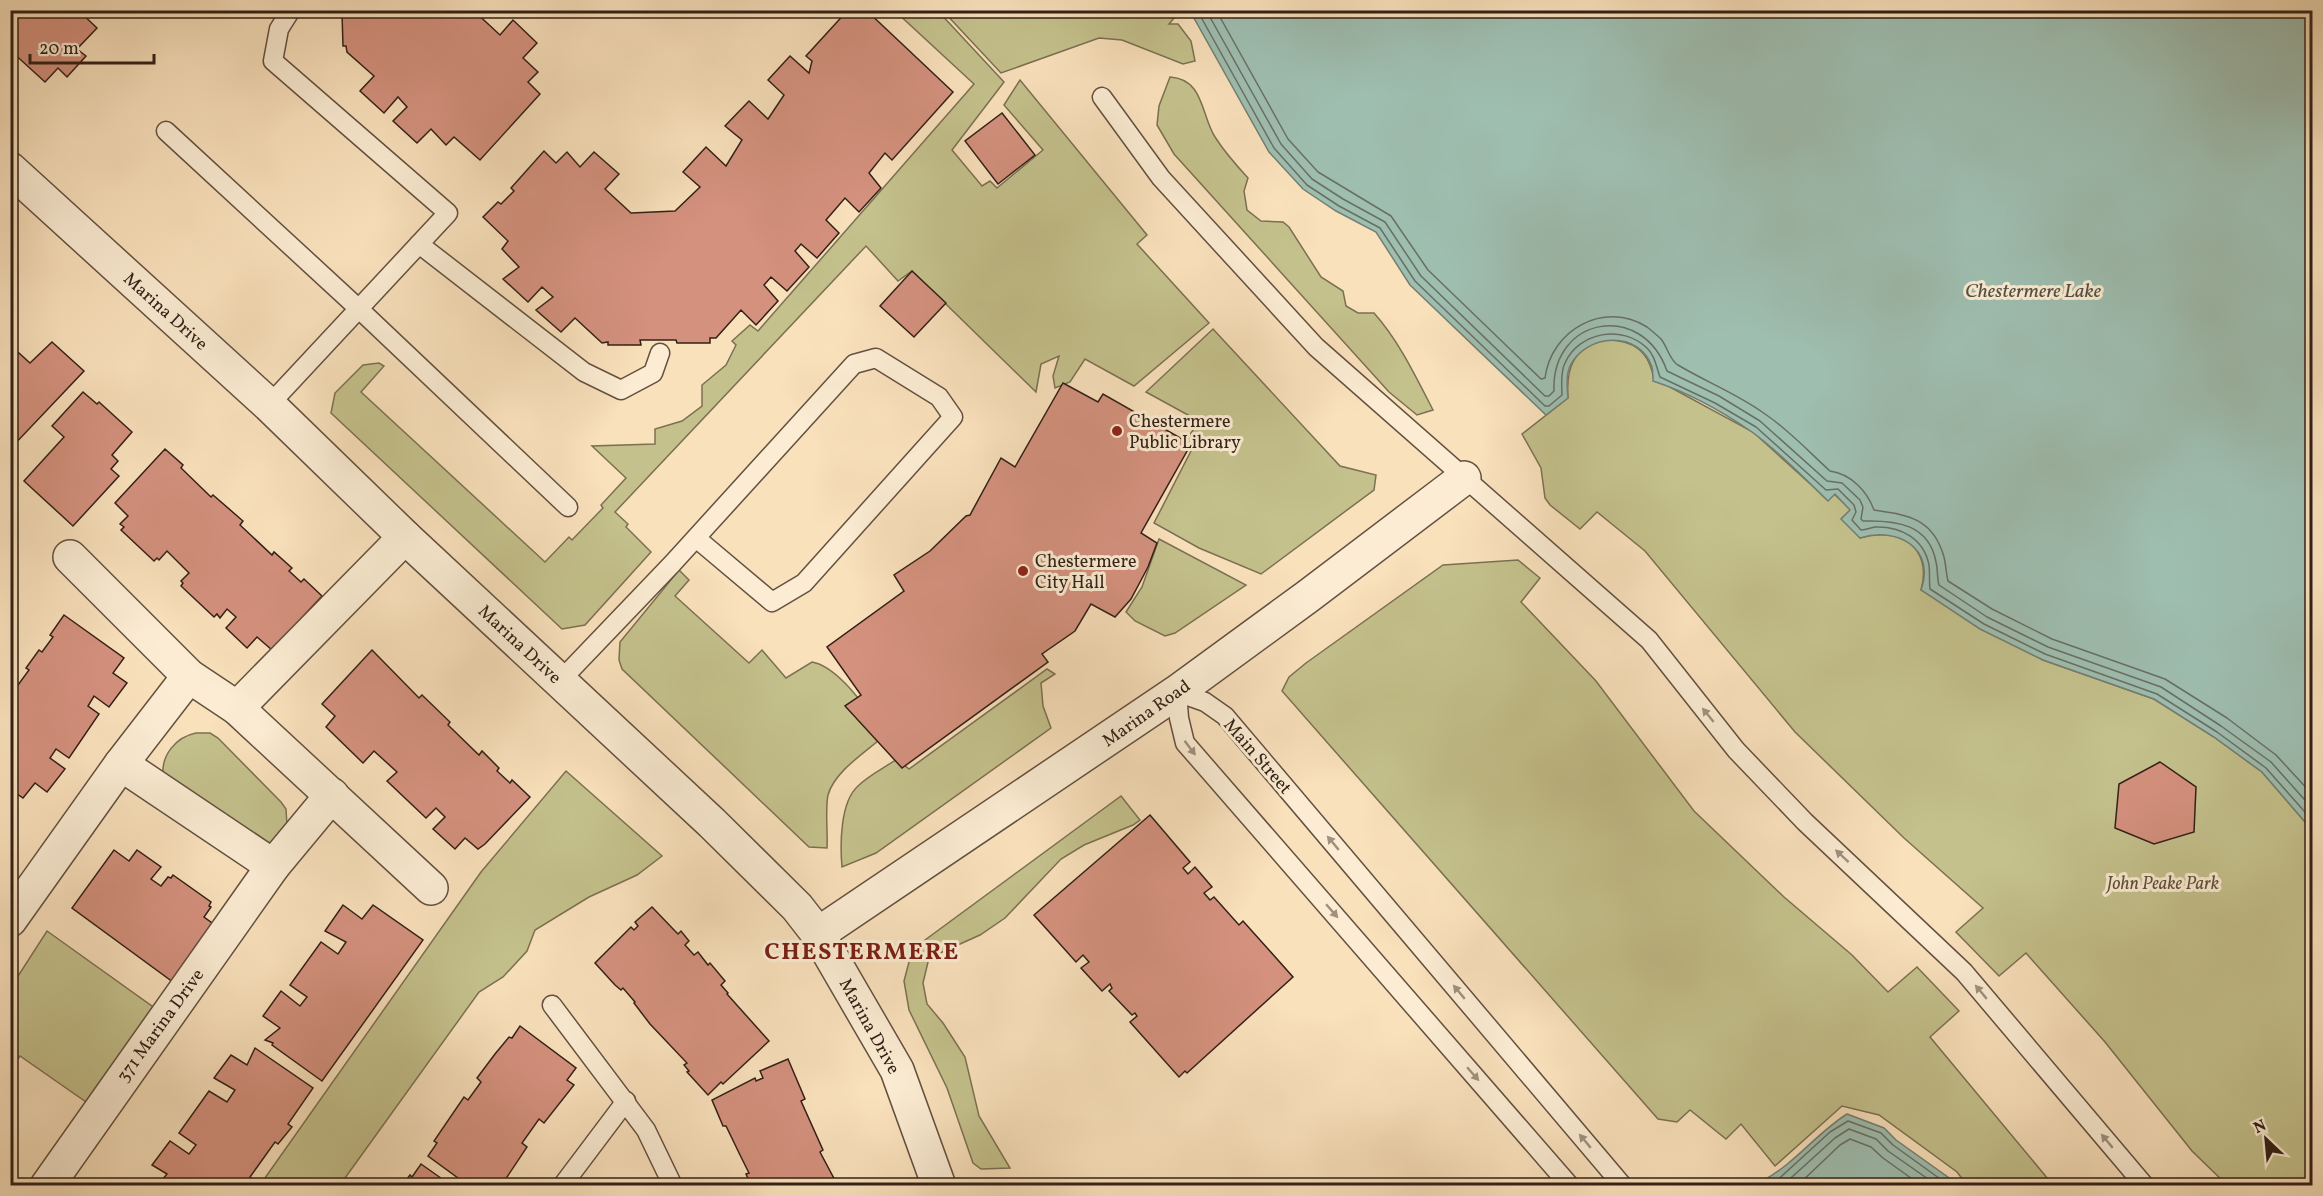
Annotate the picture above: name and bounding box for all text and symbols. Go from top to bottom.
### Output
scale bar [30,27,154,65]
text: 20 m [39,37,79,62]
street label: Marina Drive [117,267,213,357]
water label: Chestermere Lake [1965,278,2102,306]
place label: Chestermere Public Library [1129,410,1241,456]
marker: Chestermere Public Library [1110,424,1124,438]
place label: Chestermere City Hall [1035,550,1136,596]
marker: Chestermere City Hall [1016,564,1030,578]
street label: Marina Drive [472,600,566,690]
street label: Marina Road [1098,675,1196,754]
one-way arrow [1703,707,1715,722]
street label: Main Street [1217,714,1297,800]
one-way arrow [1184,740,1197,756]
one-way arrow [1327,836,1340,851]
one-way arrow [1834,849,1849,863]
park label: John Peake Park [2105,872,2219,897]
one-way arrow [1325,903,1338,918]
district label: CHESTERMERE [764,936,960,970]
street label: 371 Marina Drive [112,964,211,1088]
street label: Marina Drive [832,974,905,1079]
one-way arrow [1453,984,1466,1000]
one-way arrow [1975,984,1988,1000]
one-way arrow [1467,1066,1480,1082]
north arrow [2236,1109,2296,1169]
text: N [2250,1115,2271,1140]
one-way arrow [2101,1133,2114,1149]
one-way arrow [1579,1134,1592,1149]

